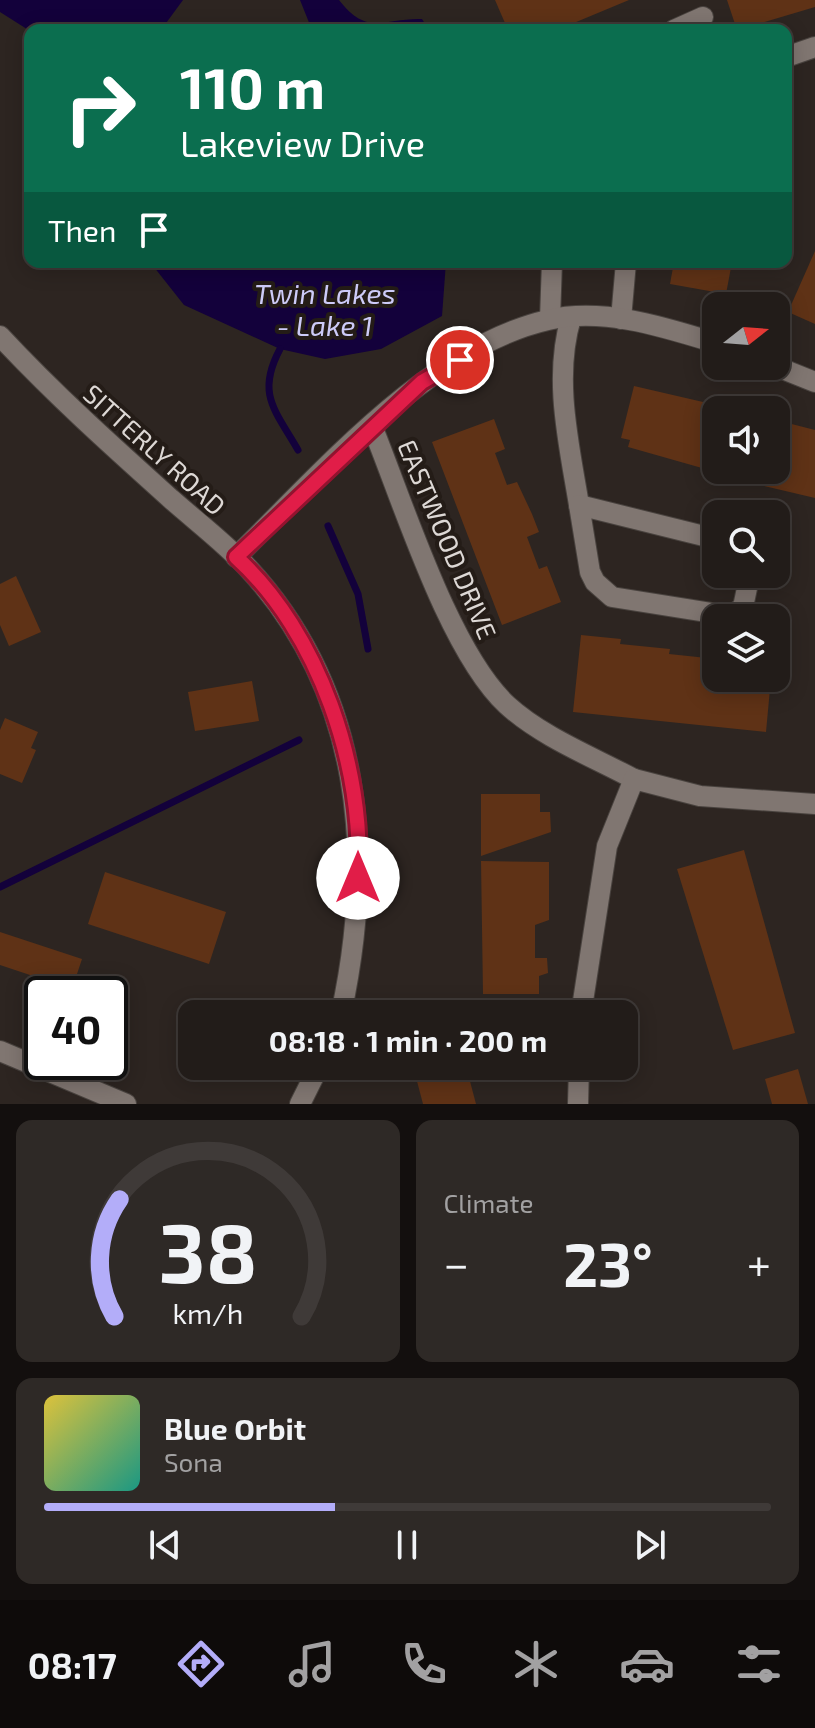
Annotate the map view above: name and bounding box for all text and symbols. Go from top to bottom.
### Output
text: 110 m [180,53,325,120]
icon: right [48,56,152,160]
text: Lakeview Drive [180,121,425,164]
icon: arrive [132,208,176,252]
text: Then [48,212,116,248]
water label: Twin Lakes - Lake 1 [254,276,396,342]
north arrow [702,292,790,380]
map controls [702,292,790,692]
pin [426,326,494,394]
icon: arrive [438,338,482,382]
street label: SITTERLY ROAD [78,377,232,521]
button: sound [702,396,790,484]
street label: EASTWOOD DRIVE [392,435,504,643]
button: search [702,500,790,588]
button: layers [702,604,790,692]
position arrow [316,836,400,920]
speed limit sign: 40 [24,976,128,1080]
text: 08:18 · 1 min · 200 m [269,1022,547,1058]
text: Climate [444,1187,533,1218]
text: 38 [158,1200,257,1300]
text: 23° [563,1227,653,1299]
text: − [444,1236,469,1289]
text: + [747,1236,771,1289]
text: km/h [172,1295,243,1330]
text: Blue Orbit [164,1410,306,1446]
text: Sona [164,1446,223,1477]
icon: previous [143,1523,187,1567]
icon: pause [385,1523,429,1567]
icon: next [628,1523,672,1567]
icon: directions [173,1636,229,1692]
icon: music [284,1636,340,1692]
icon: phone [396,1636,452,1692]
icon: climate [508,1636,564,1692]
icon: car [619,1636,675,1692]
icon: filters [731,1636,787,1692]
text: 08:17 [28,1643,117,1686]

